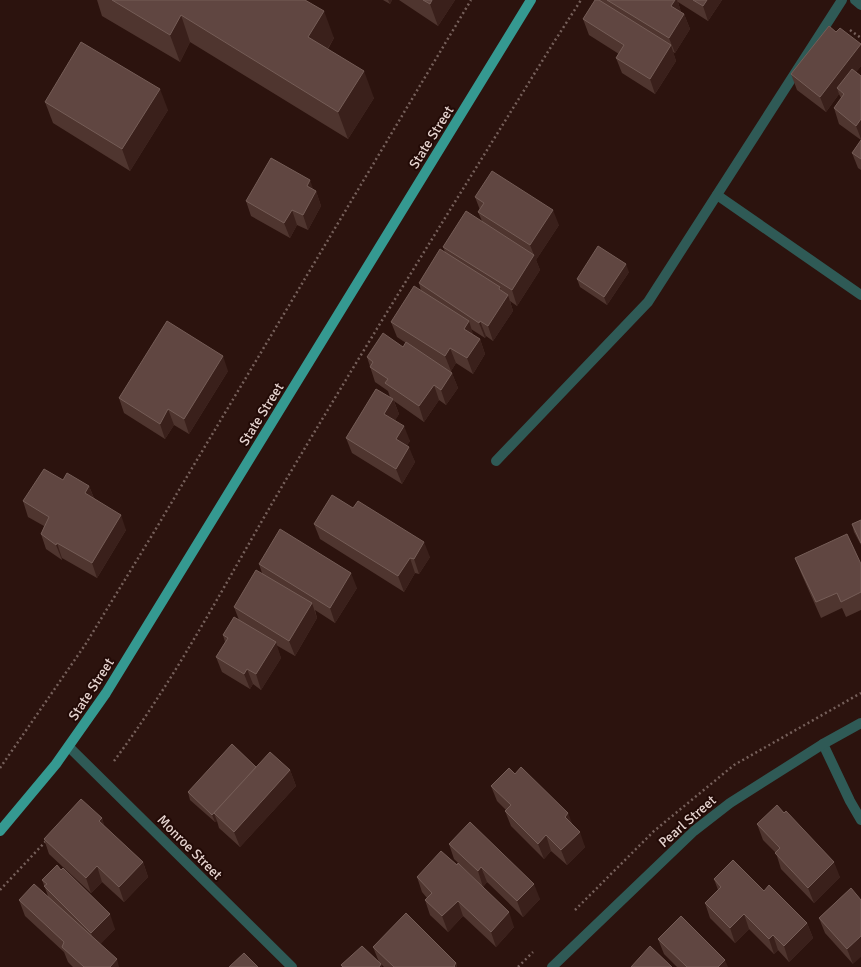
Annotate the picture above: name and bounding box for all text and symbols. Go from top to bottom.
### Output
street label: State Street [405,103,457,172]
street label: State Street [235,380,287,449]
street label: State Street [65,655,118,724]
street label: Pearl Street [655,792,720,851]
street label: Monroe Street [154,811,226,883]

